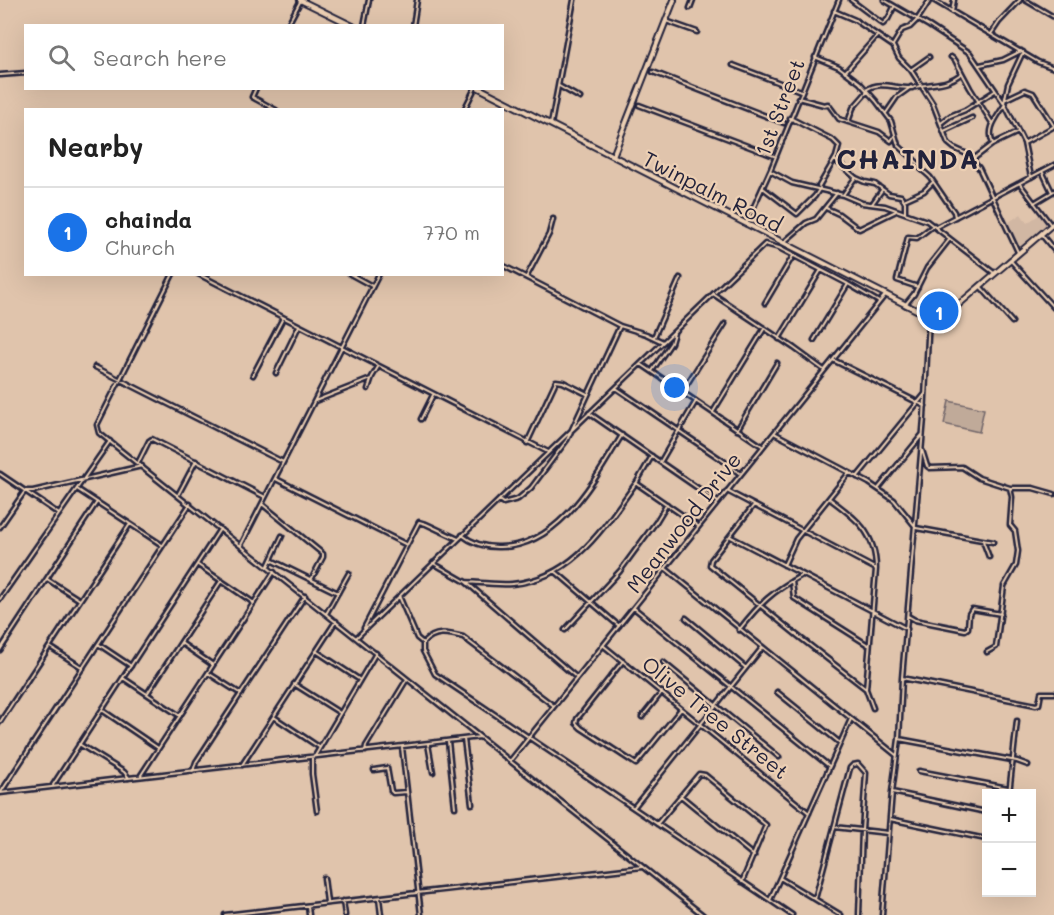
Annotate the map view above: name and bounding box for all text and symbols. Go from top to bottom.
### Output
search box [24,24,504,90]
icon: search [45,41,78,74]
text: Search here [93,43,227,72]
street label: 1st Street [748,54,810,160]
text: Nearby [48,130,143,164]
district label: CHAINDA [836,141,980,176]
street label: Twinpalm Road [639,144,787,238]
text: chainda [105,205,192,234]
text: 1 [63,219,72,245]
text: 770 m [423,219,480,245]
text: Church [105,234,175,260]
pin: 1 [920,288,958,334]
your location [660,373,689,402]
street label: Meanwood Drive [620,446,746,598]
street label: Olive Tree Street [637,650,795,784]
map controls [982,789,1036,897]
button: + [982,789,1036,843]
button: − [982,843,1036,897]

